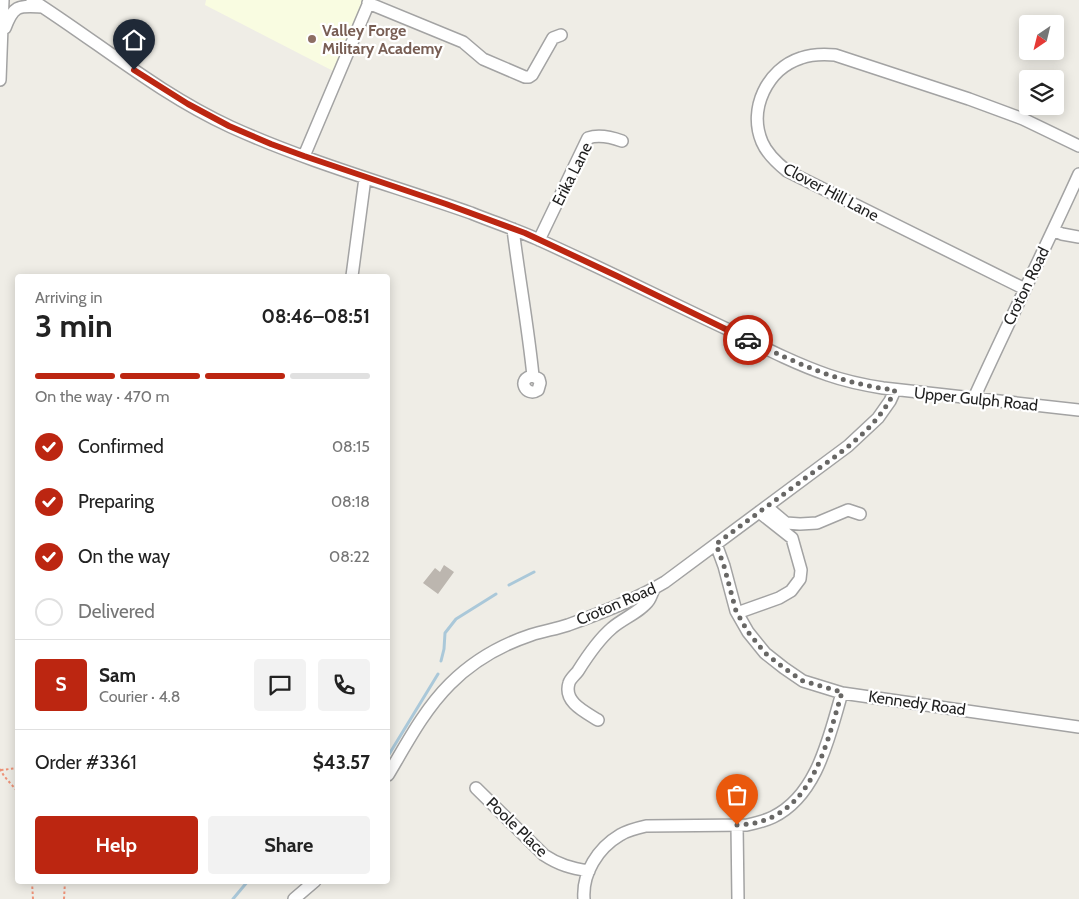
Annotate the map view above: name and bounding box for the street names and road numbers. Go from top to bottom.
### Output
street label: Erika Lane [548,139,596,209]
street label: Clover Hill Lane [780,159,882,225]
street label: Croton Road [999,244,1053,328]
street label: Upper Gulph Road [913,383,1039,415]
street label: Croton Road [573,579,659,629]
street label: Kennedy Road [867,687,967,719]
street label: Poole Place [482,793,552,861]

